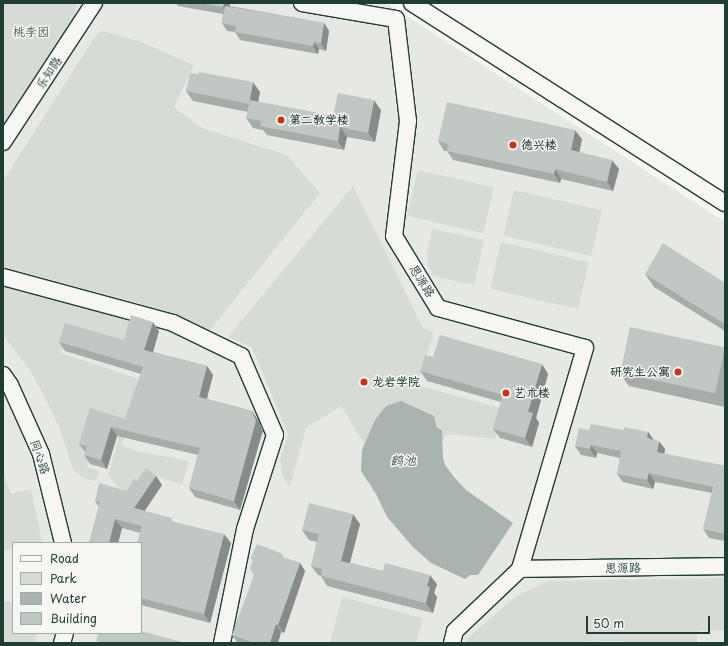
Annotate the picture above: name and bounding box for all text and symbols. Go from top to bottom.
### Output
park label: 桃李园 [13,25,49,39]
street label: 乐知路 [33,54,65,92]
place label: 第二教学楼 [289,113,349,127]
marker: 第二教学楼 [276,115,286,125]
place label: 德兴楼 [521,138,557,152]
marker: 德兴楼 [508,140,518,150]
street label: 思源路 [406,262,438,300]
place label: 研究生公寓 [610,365,670,379]
marker: 研究生公寓 [673,367,683,377]
place label: 龙岩学院 [372,375,420,389]
marker: 龙岩学院 [359,377,369,387]
place label: 艺术楼 [514,386,550,400]
marker: 艺术楼 [501,388,511,398]
street label: 同心路 [27,438,53,476]
water label: 鹤池 [390,452,416,468]
legend [12,542,142,634]
text: Road [50,549,79,567]
street label: 思源路 [605,560,641,576]
text: Park [50,569,77,587]
text: Water [50,589,86,607]
scale bar [588,608,712,634]
text: Building [50,609,97,627]
text: 50 m [593,614,624,632]

